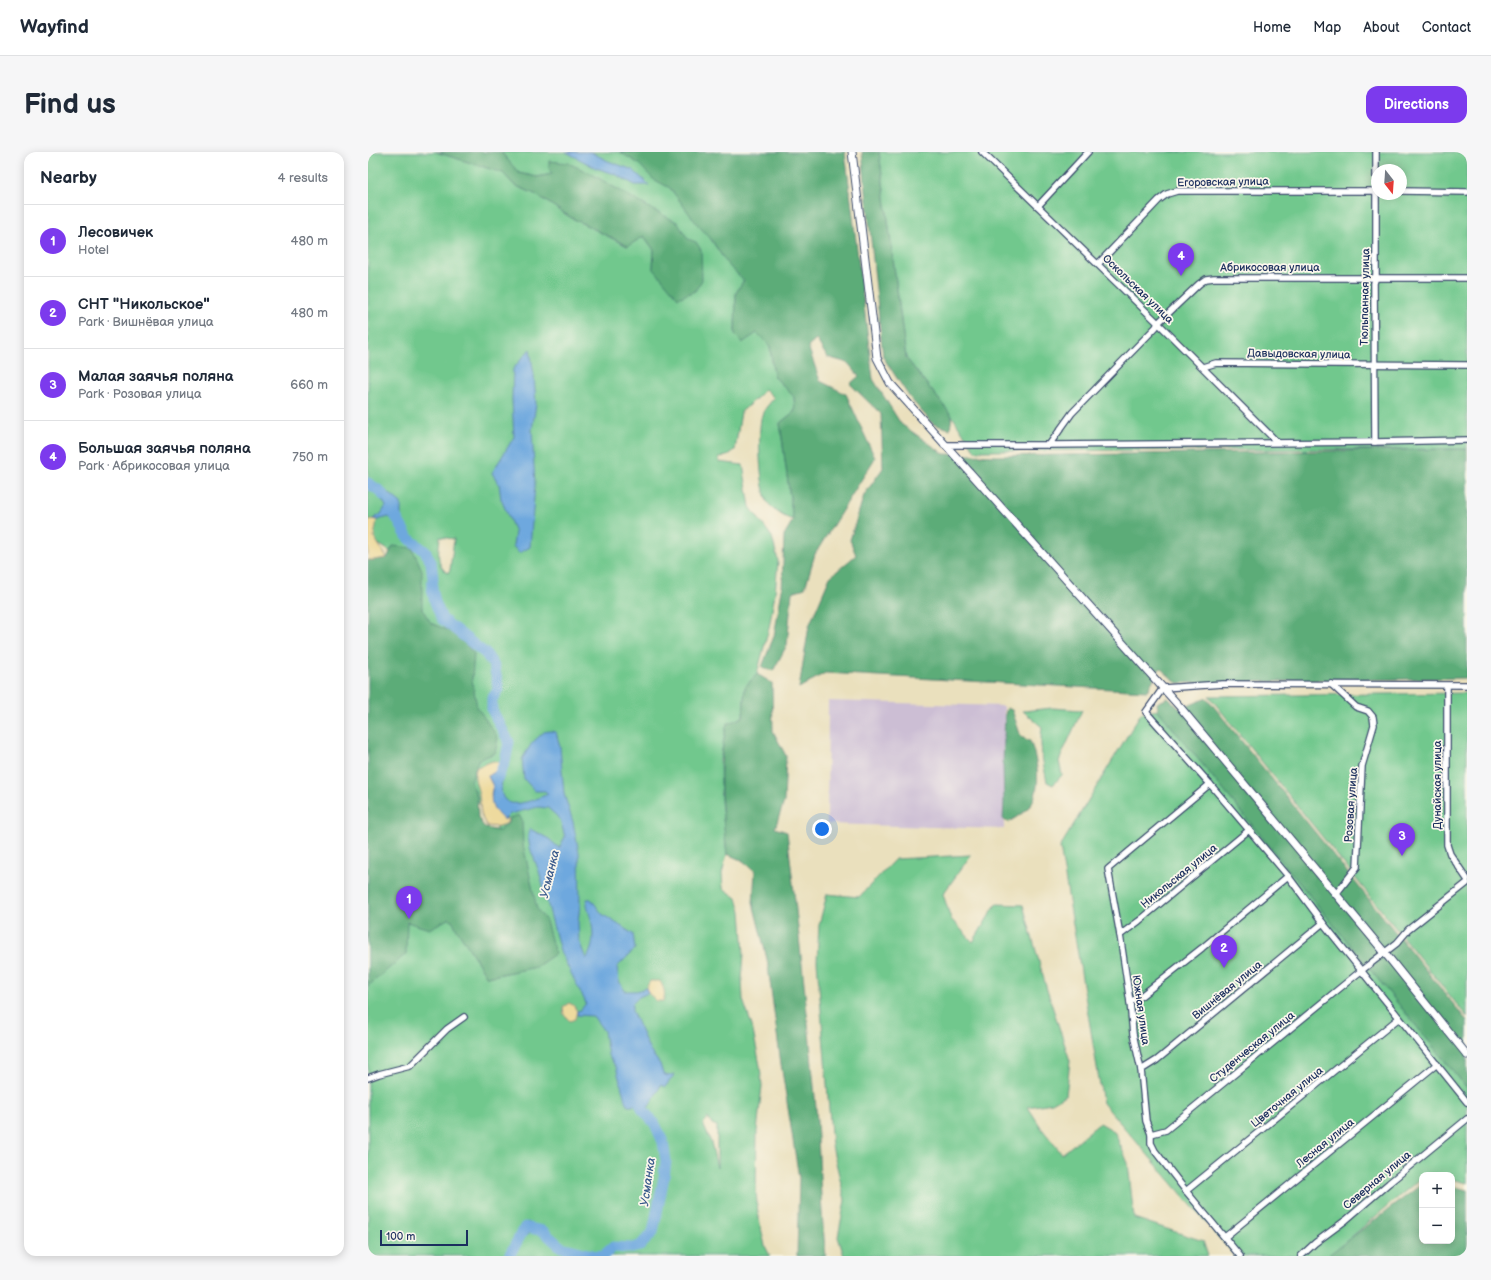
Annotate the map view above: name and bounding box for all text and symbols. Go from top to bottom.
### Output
text: Wayfind [20,16,89,39]
text: Home [1253,19,1291,36]
text: Map [1313,19,1341,36]
text: About [1363,19,1400,36]
text: Contact [1422,19,1471,36]
button: Directions [1366,86,1467,123]
text: Find us [24,88,116,121]
north arrow [1371,164,1407,200]
text: Nearby [40,168,97,188]
text: 4 results [278,170,328,186]
street label: Егоровская улица [1177,175,1269,189]
text: Лесовичек [78,223,153,242]
text: 1 [50,233,56,249]
text: 480 m [291,233,328,249]
text: Hotel [78,242,109,258]
pin: 4 [1168,243,1194,276]
street label: Тюльпанная улица [1358,248,1372,346]
street label: Оскольская улица [1100,252,1176,326]
street label: Абрикосовая улица [1219,261,1320,274]
text: СНТ "Никольское" [78,295,210,314]
text: 2 [49,305,57,321]
text: 480 m [291,305,328,321]
text: Park · Вишнёвая улица [78,314,214,330]
street label: Давыдовская улица [1247,347,1351,361]
text: Малая заячья поляна [78,367,234,386]
text: 3 [49,377,57,393]
text: 660 m [290,377,328,393]
text: Park · Розовая улица [78,386,202,402]
text: Большая заячья поляна [78,439,251,458]
text: 4 [49,449,57,465]
text: 750 m [292,449,328,465]
text: Park · Абрикосовая улица [78,458,230,474]
street label: Дунайская улица [1431,740,1444,829]
street label: Розовая улица [1342,766,1360,843]
your location [812,819,832,839]
pin: 3 [1389,823,1415,856]
street label: Никольская улица [1138,841,1220,911]
water label: Усманка [537,848,563,900]
pin: 1 [396,886,422,919]
pin: 2 [1211,935,1237,968]
street label: Вишнёвая улица [1190,958,1265,1022]
street label: Южная улица [1130,974,1152,1046]
street label: Студенческая улица [1207,1008,1297,1085]
street label: Цветочная улица [1248,1064,1326,1130]
street label: Лесная улица [1293,1115,1357,1171]
street label: Северная улица [1341,1148,1414,1212]
water label: Усманка [637,1157,659,1207]
map controls [1419,1172,1455,1244]
button: + [1419,1172,1455,1208]
button: − [1419,1208,1455,1244]
scale bar [380,1228,468,1247]
text: 100 m [386,1230,415,1243]

